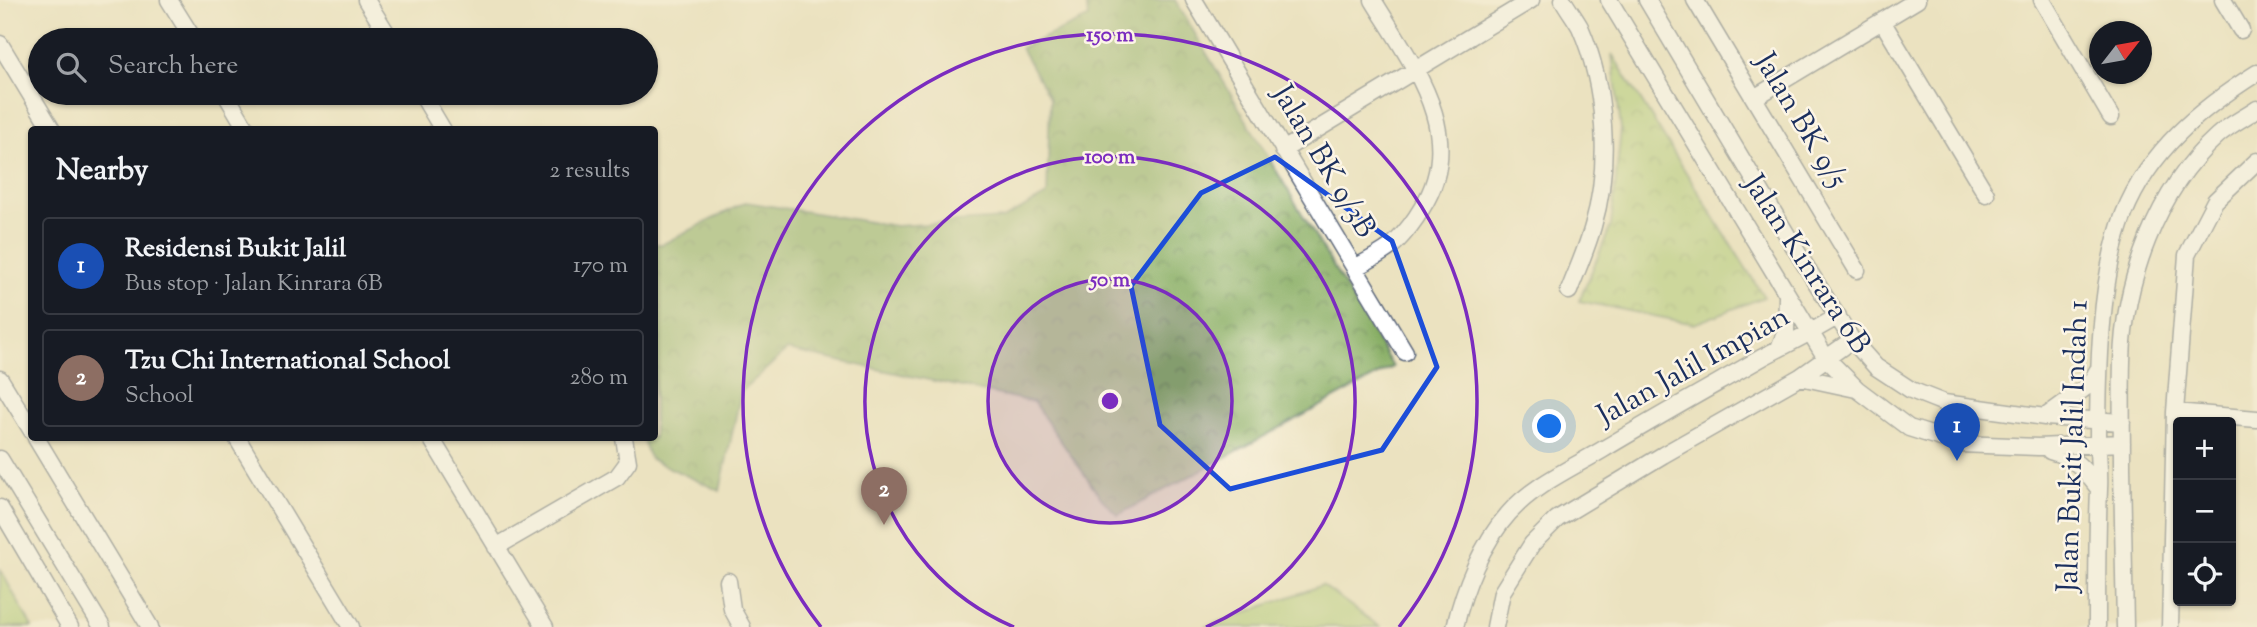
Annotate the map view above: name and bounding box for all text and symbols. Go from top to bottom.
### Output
text: 150 m [1086,21,1134,51]
north arrow [2089,21,2152,84]
search box [28,28,658,105]
street label: Jalan BK 9/5 [1742,43,1857,197]
icon: search [52,48,90,86]
text: Search here [108,48,238,85]
street label: Jalan BK 9/3B [1259,76,1386,247]
text: 100 m [1085,143,1136,173]
text: Nearby [56,150,148,193]
text: 2 results [550,155,630,188]
street label: Jalan Kinrara 6B [1731,165,1880,363]
text: Residensi Bukit Jalil [125,231,346,268]
text: 1 [77,250,85,283]
text: 170 m [573,250,628,283]
text: 50 m [1088,266,1131,296]
text: Bus stop · Jalan Kinrara 6B [125,268,383,301]
street label: Jalan Jalil Impian [1588,296,1798,439]
street label: Jalan Bukit Jalil Indah 1 [2047,299,2101,595]
text: Tzu Chi International School [125,343,450,380]
text: 2 [76,362,86,395]
text: 280 m [570,362,628,395]
text: School [125,380,194,413]
centre of rings [1098,389,1122,413]
pin: 1 [1934,403,1980,461]
your location [1532,409,1566,443]
map controls [2173,417,2236,606]
button: + [2173,417,2236,480]
pin: 2 [861,467,907,525]
button: − [2173,480,2236,543]
button: locate [2173,543,2236,606]

